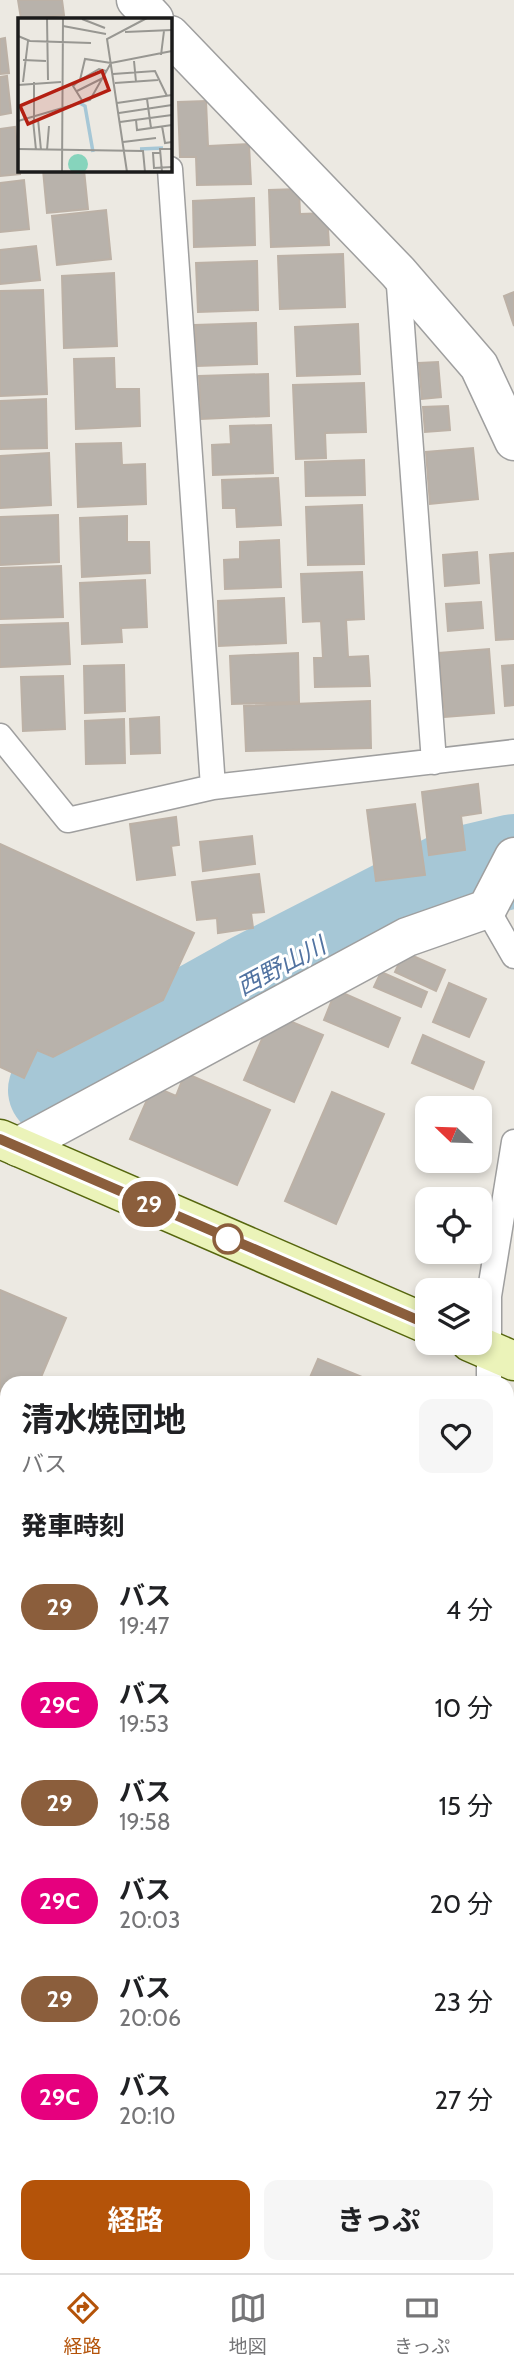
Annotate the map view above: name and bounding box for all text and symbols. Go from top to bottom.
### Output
inset map [18,18,172,172]
water label: 西野山川 [232,929,333,1001]
north arrow [415,1096,492,1172]
map controls [415,1096,492,1355]
line badge: 29 [118,1181,180,1227]
button: locate [415,1187,492,1264]
text: 29 [136,1189,162,1218]
unlabelled marker [213,1224,243,1254]
button: layers [415,1278,492,1355]
text: 清水焼団地 [21,1399,186,1439]
button: heart [419,1399,493,1473]
text: バス [21,1450,67,1478]
text: 発車時刻 [21,1510,125,1542]
text: バス [119,1580,171,1612]
text: 29 [46,1592,73,1621]
text: 4 分 [446,1594,493,1626]
text: 19:47 [119,1612,169,1640]
text: バス [119,1678,171,1710]
text: 29C [39,1690,80,1719]
text: 10 分 [435,1692,493,1724]
text: 19:53 [119,1710,169,1738]
text: バス [119,1776,171,1808]
text: 29 [46,1788,73,1817]
text: 15 分 [439,1790,493,1822]
text: 19:58 [119,1808,171,1836]
text: バス [119,1874,171,1906]
text: 29C [39,1886,80,1915]
text: 20 分 [429,1888,493,1920]
text: 20:03 [119,1906,180,1934]
text: バス [119,1972,171,2004]
text: 29 [46,1984,73,2013]
text: 23 分 [433,1986,493,2018]
text: 20:06 [119,2004,181,2032]
text: バス [119,2070,171,2102]
text: 29C [39,2082,80,2111]
text: 27 分 [434,2084,493,2116]
text: 20:10 [119,2102,175,2130]
button: 経路 [21,2180,250,2260]
button: きっぷ [264,2180,493,2260]
tab: 経路 [64,2289,102,2358]
tab: 地図 [229,2289,267,2358]
tab: きっぷ [394,2289,450,2358]

